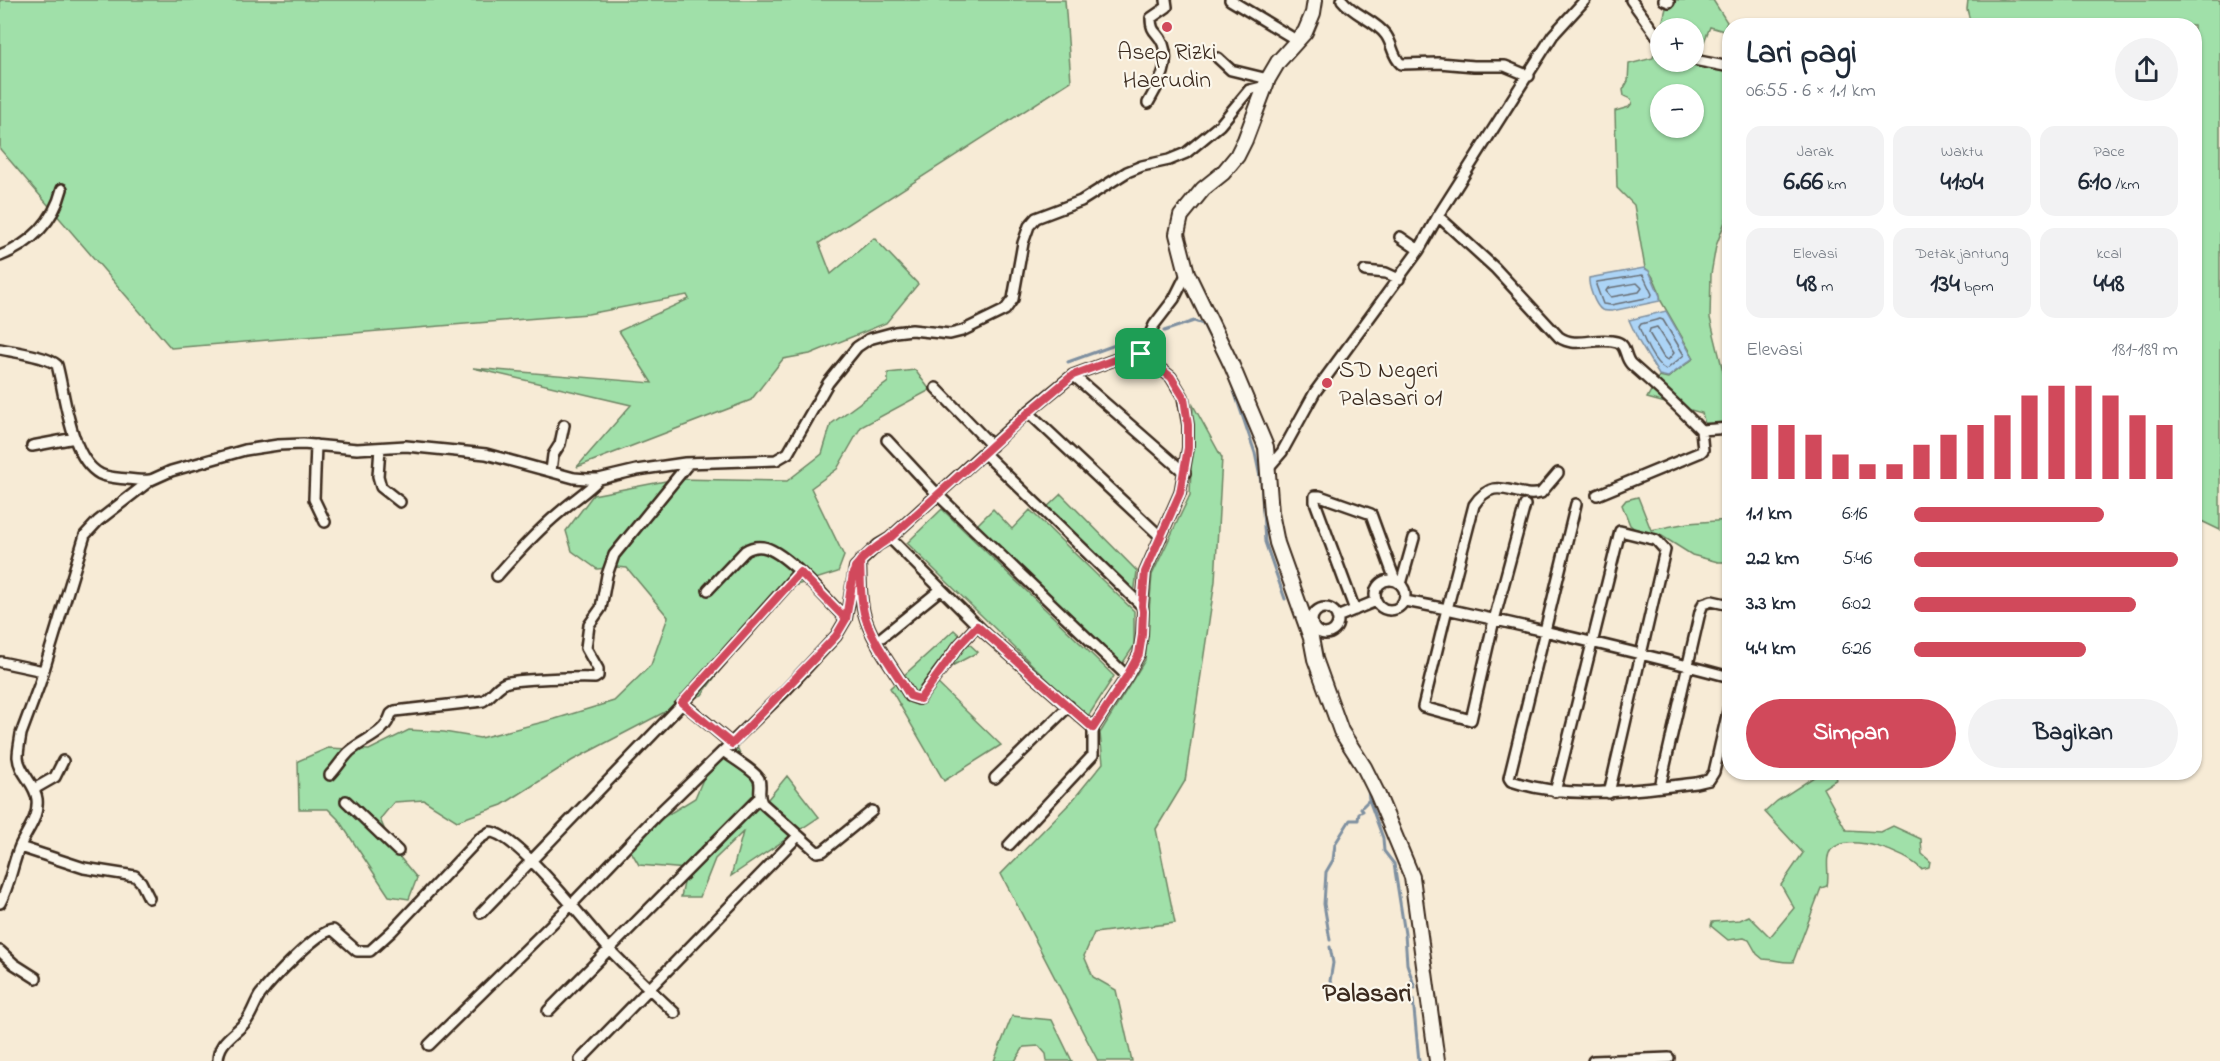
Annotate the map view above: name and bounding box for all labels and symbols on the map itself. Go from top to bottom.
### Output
marker: Asep Rizki Haerudin [1160,20,1174,34]
place label: Asep Rizki Haerudin [1117,36,1217,99]
pin [1115,328,1166,379]
place label: SD Negeri Palasari 01 [1339,354,1443,417]
marker: SD Negeri Palasari 01 [1320,376,1334,390]
district label: Palasari [1322,975,1412,1014]

